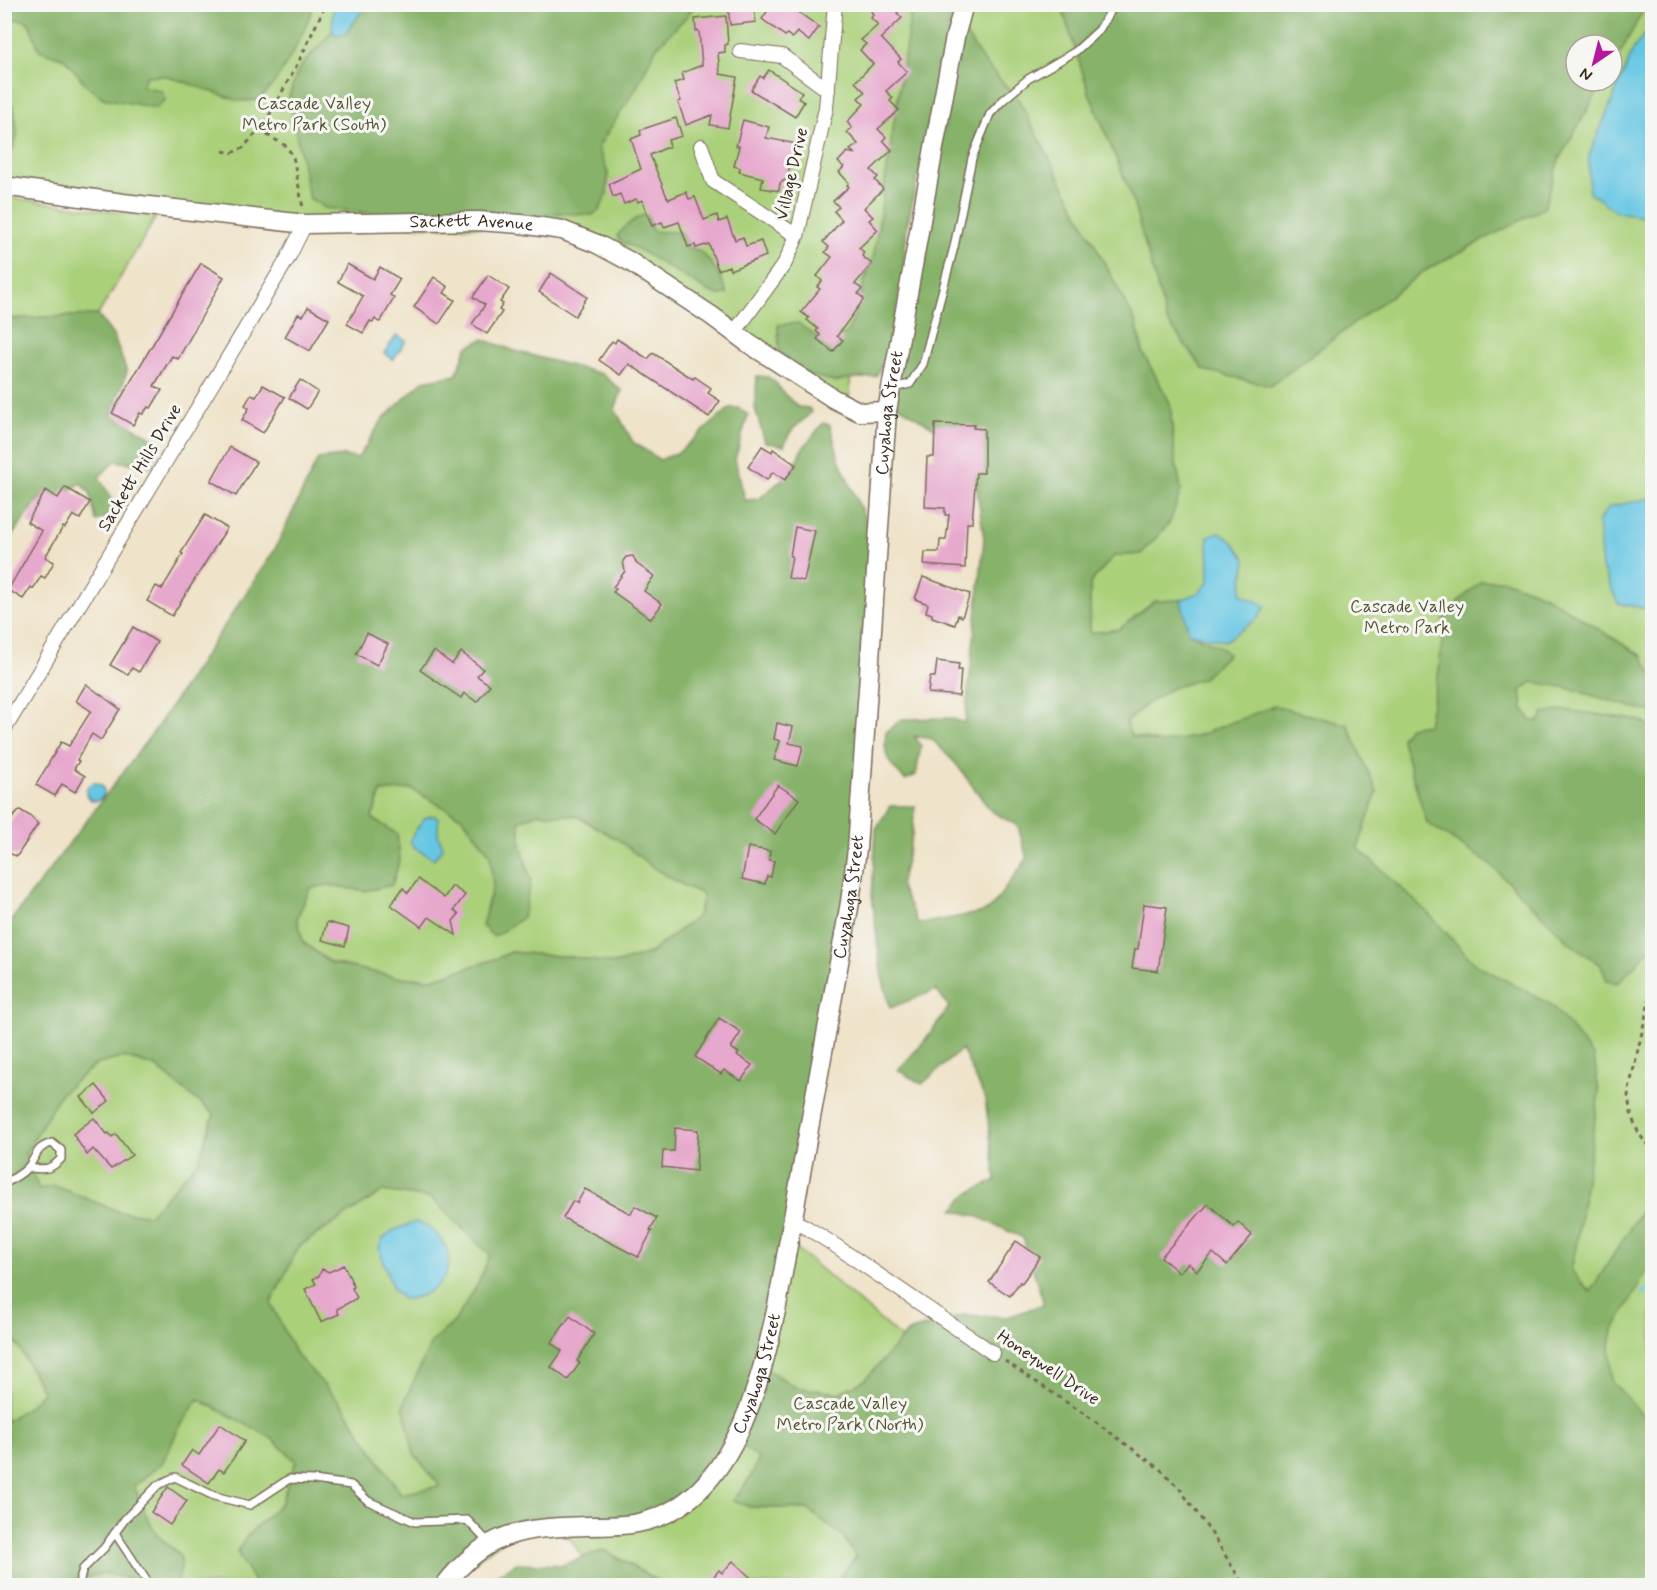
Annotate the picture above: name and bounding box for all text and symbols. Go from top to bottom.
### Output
north arrow [1564,33,1624,93]
text: N [1576,62,1597,86]
park label: Cascade Valley Metro Park (South) [242,92,387,137]
street label: Village Drive [770,125,814,223]
street label: Sackett Avenue [409,209,535,238]
street label: Cuyahoga Street [871,349,910,476]
street label: Sackett Hills Drive [92,400,188,536]
park label: Cascade Valley Metro Park [1350,595,1464,640]
street label: Cuyahoga Street [828,834,870,961]
street label: Cuyahoga Street [727,1311,787,1438]
street label: Honeywell Drive [992,1325,1104,1411]
park label: Cascade Valley Metro Park (North) [777,1392,924,1437]

